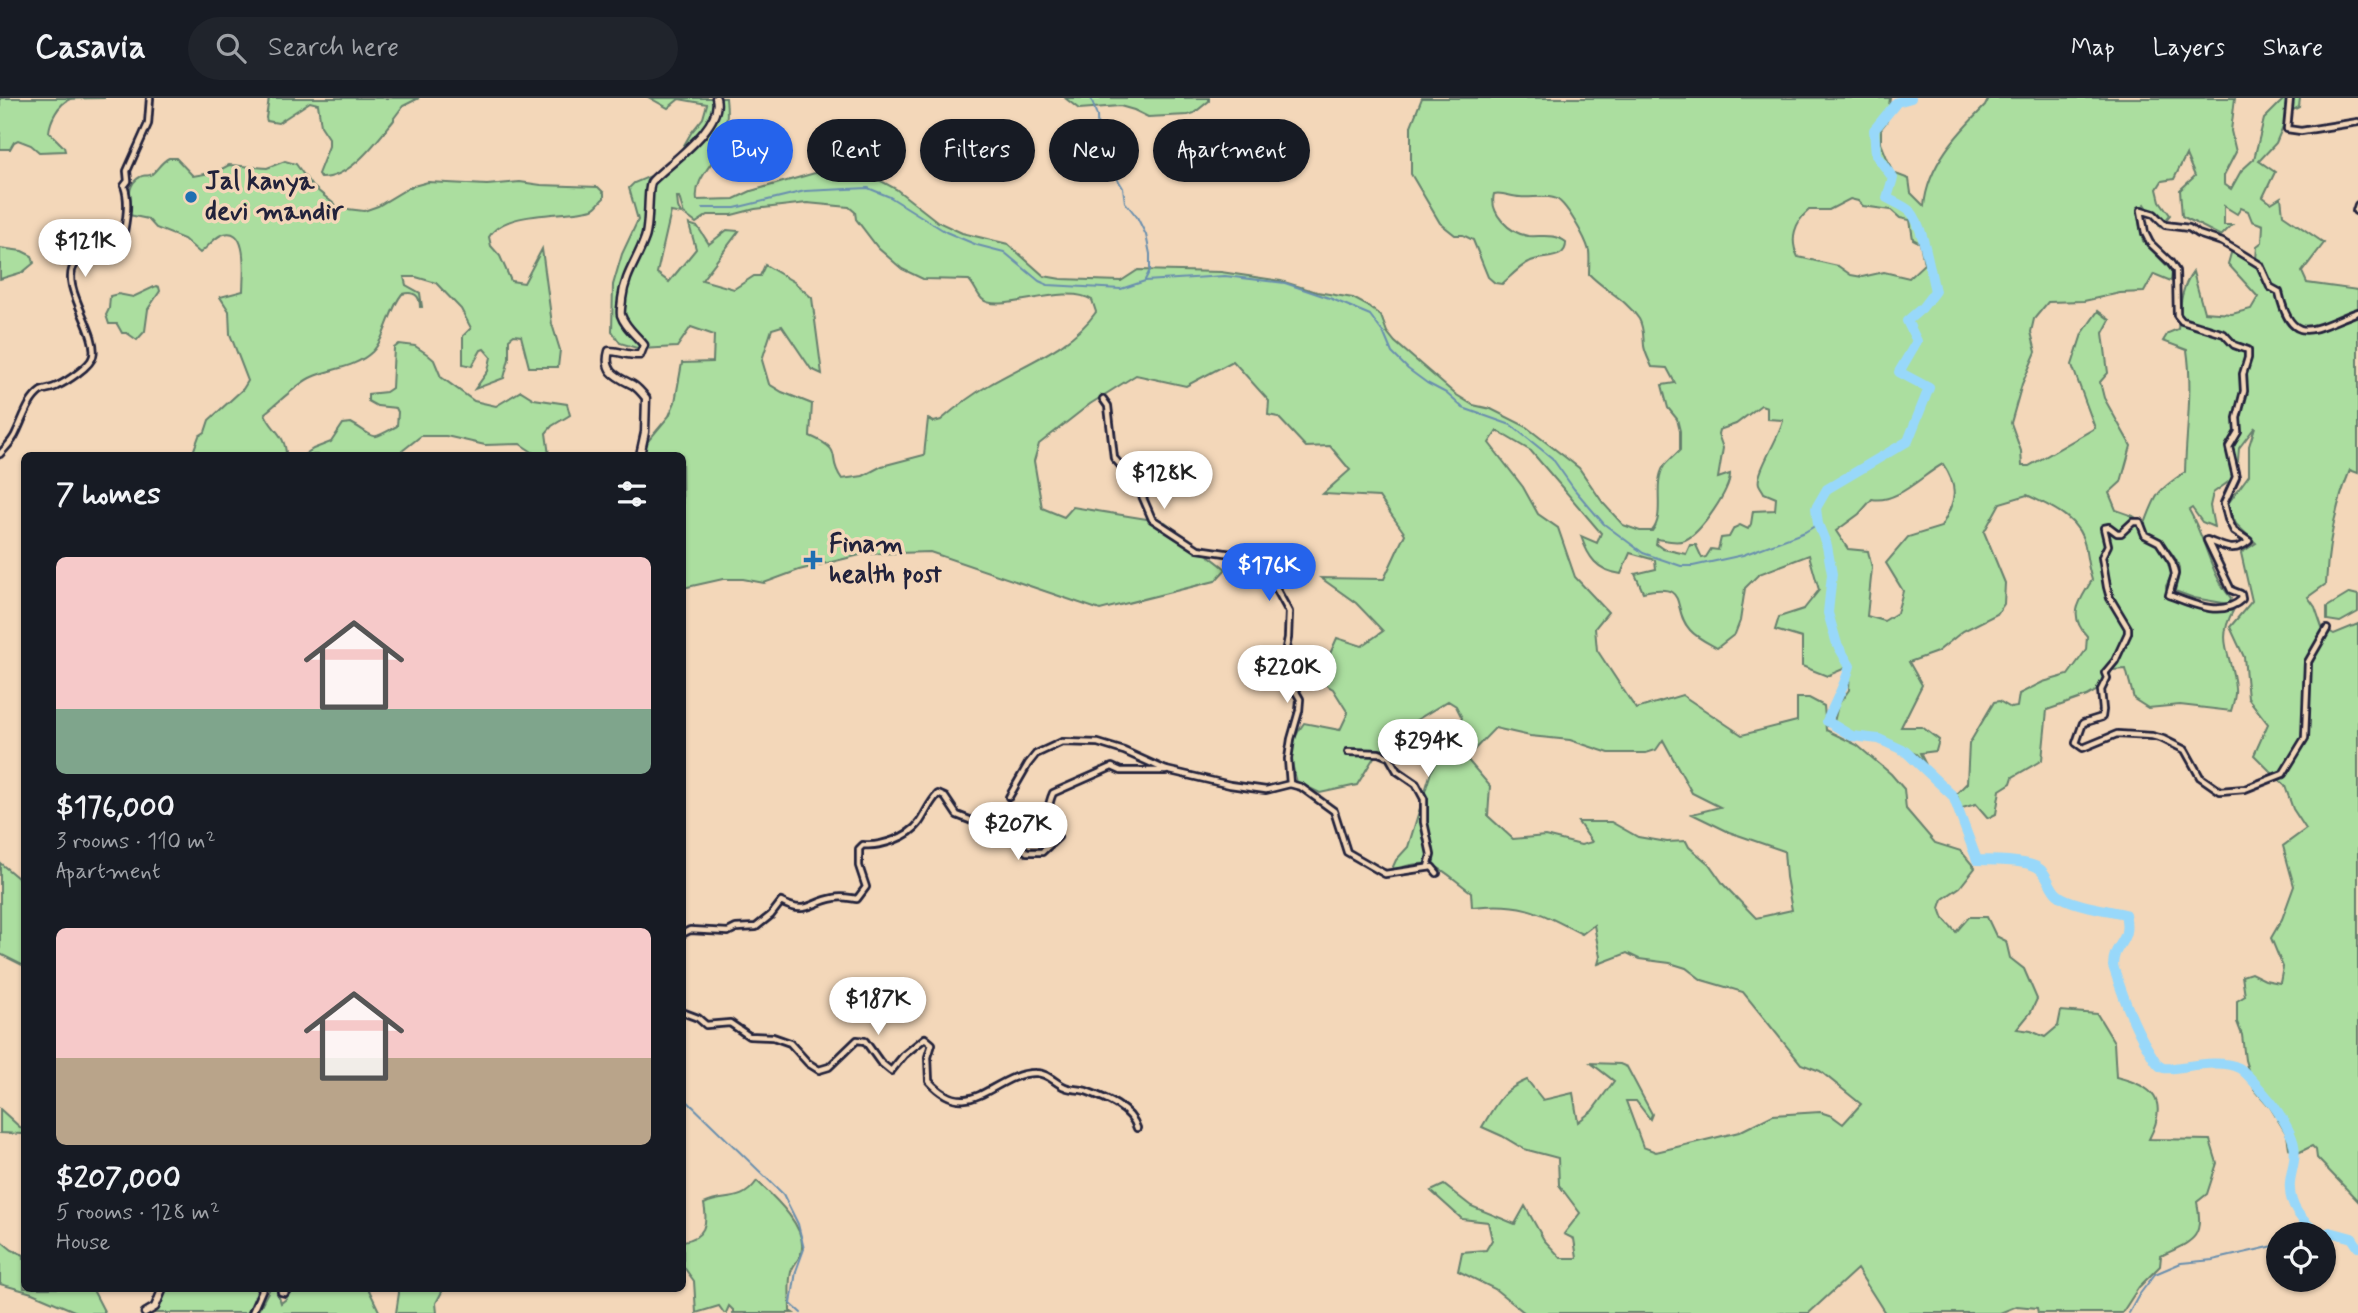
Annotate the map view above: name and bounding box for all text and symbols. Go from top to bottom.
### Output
search box [188,17,678,80]
text: Casavia [35,26,146,70]
icon: search [212,29,250,67]
text: Search here [268,31,399,65]
text: Map [2071,33,2115,64]
text: Layers [2153,33,2225,64]
text: Share [2263,33,2323,64]
chip: Buy [707,119,793,182]
chip: Rent [807,119,906,182]
chip: Filters [920,119,1035,182]
chip: New [1049,119,1139,182]
chip: Apartment [1153,119,1310,182]
place label: Jal kanya devi mandir [205,165,344,229]
marker: Jal kanya devi mandir [183,189,199,205]
pin: $121K [36,220,134,279]
text: $121K [54,227,116,257]
pin: $128K [1115,452,1213,511]
text: $128K [1132,459,1196,489]
text: 7 homes [56,475,161,514]
icon: filters [613,475,651,513]
place label: Finam health post [829,528,943,592]
pin: $176K [1220,544,1318,603]
marker: Finam health post [803,550,823,570]
text: $176K [1238,551,1300,581]
icon: home [291,602,417,728]
pin: $220K [1238,646,1336,705]
text: $220K [1254,653,1321,683]
pin: $294K [1379,720,1477,779]
text: $294K [1394,727,1462,757]
text: $176,000 [56,788,175,827]
pin: $207K [969,802,1067,862]
text: $207K [984,810,1052,840]
text: 3 rooms · 110 m² [56,827,216,857]
text: Apartment [56,857,161,887]
icon: home [291,973,417,1099]
pin: $187K [829,978,927,1037]
text: $187K [845,985,911,1015]
text: $207,000 [56,1159,181,1198]
text: 5 rooms · 128 m² [56,1198,220,1228]
map controls [2266,1222,2336,1292]
button: locate [2266,1222,2336,1292]
text: House [56,1228,110,1258]

